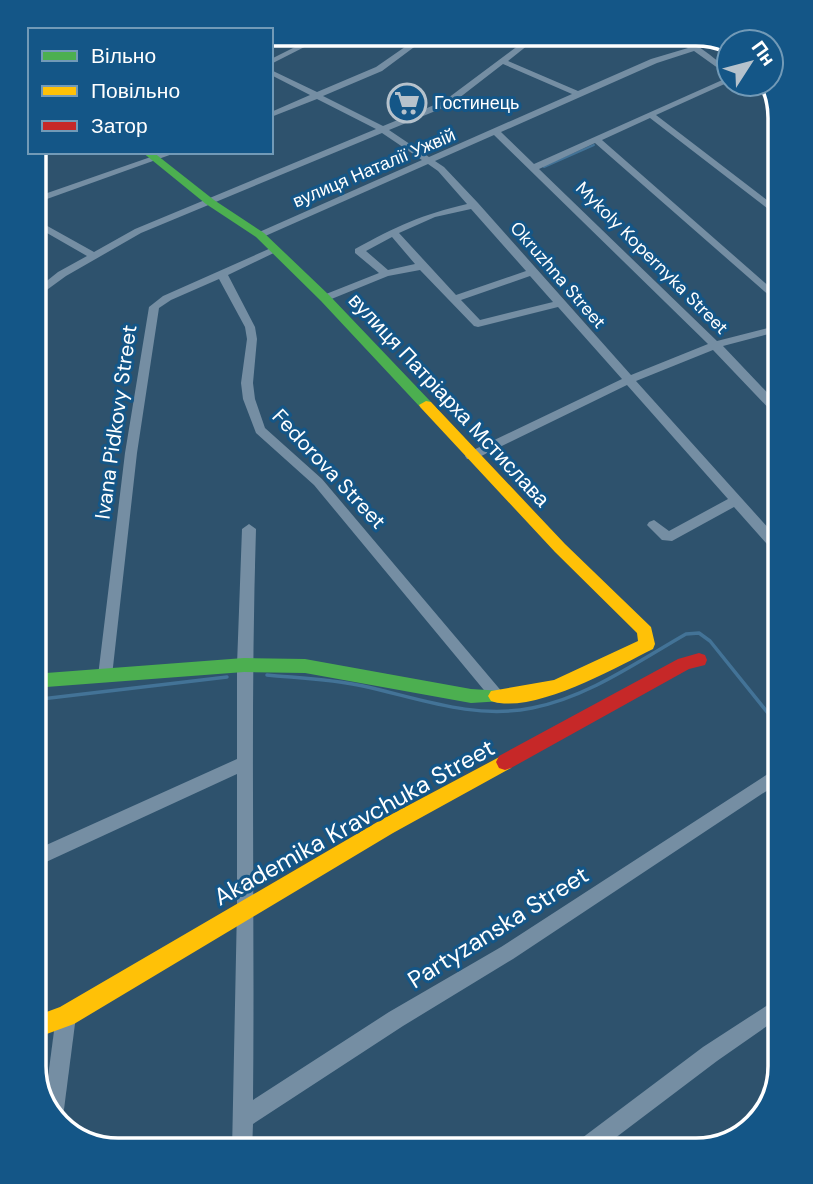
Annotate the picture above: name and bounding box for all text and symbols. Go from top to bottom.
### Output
legend [28,28,273,154]
north arrow [715,28,785,98]
text: Пн [746,36,781,71]
text: Вільно [91,42,156,70]
text: Повільно [91,77,180,105]
supermarket icon: Гостинець [386,82,428,124]
place label: Гостинець [434,91,520,115]
text: Затор [91,112,148,140]
street label: вулиця Наталії Ужвій [289,123,459,213]
street label: Mykoly Kopernyka Street [571,177,733,339]
street label: Okruzhna Street [505,216,611,334]
street label: вулиця Патріарха Мстислава [342,287,556,513]
street label: Ivana Pidkovy Street [89,323,143,521]
street label: Fedorova Street [266,403,392,535]
street label: Akademika Kravchuka Street [208,732,500,912]
street label: Partyzanska Street [402,859,594,995]

